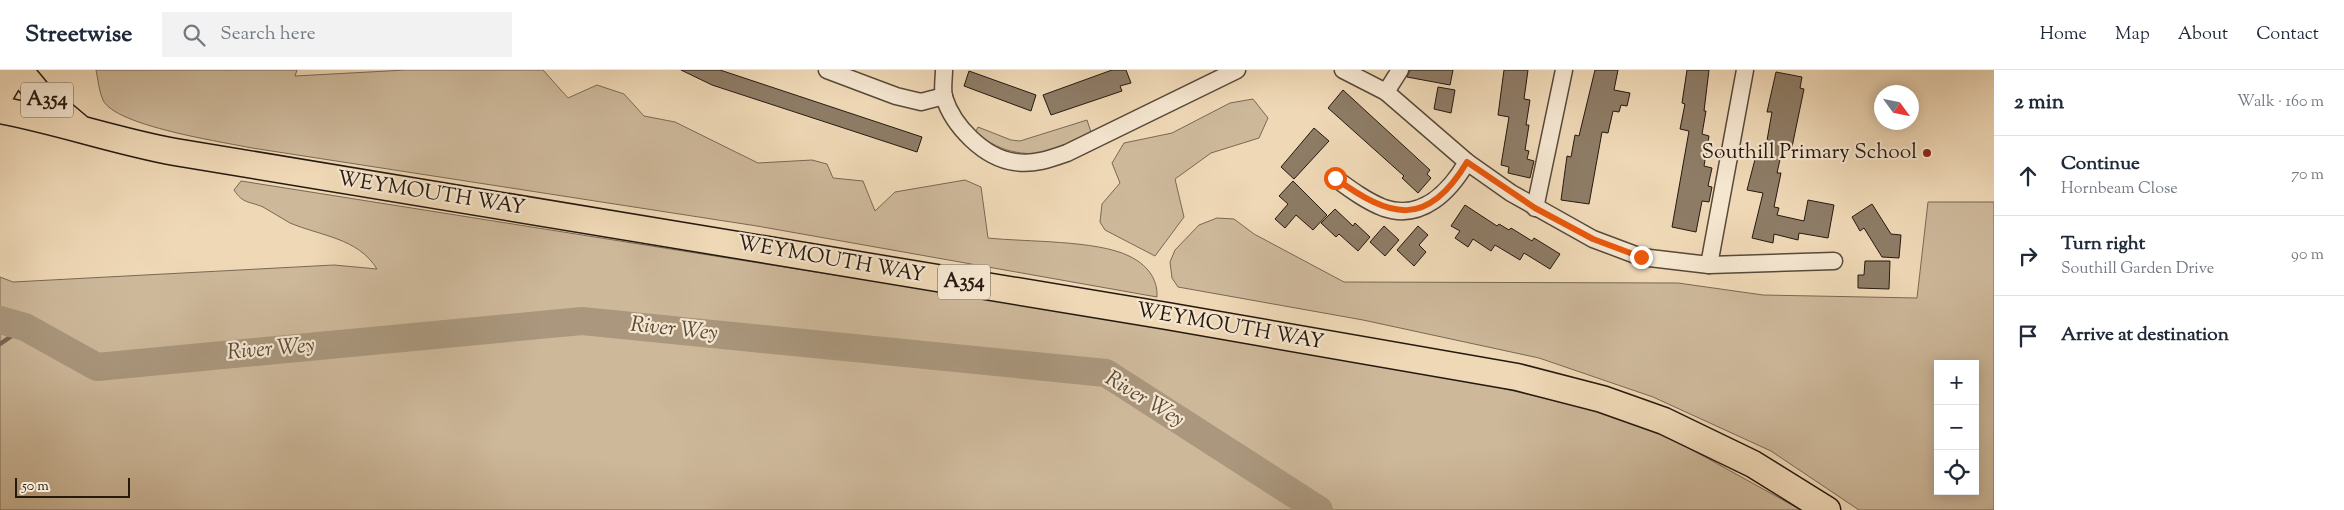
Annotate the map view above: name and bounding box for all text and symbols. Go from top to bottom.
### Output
search box [162,12,512,57]
text: Streetwise [25,18,132,52]
icon: search [180,21,208,49]
text: Search here [220,21,316,48]
text: Home [2040,22,2087,48]
text: Map [2115,22,2150,48]
text: About [2178,22,2228,48]
text: Contact [2256,22,2319,48]
road number: A354 [21,82,73,118]
north arrow [1874,85,1919,130]
text: 2 min [2014,88,2064,118]
text: Walk · 160 m [2237,91,2324,114]
place label: Southill Primary School [1702,138,1917,168]
marker: Southill Primary School [1921,147,1933,159]
text: Continue [2061,151,2140,178]
icon: ahead [2014,162,2042,190]
street label: WEYMOUTH WAY [335,164,527,224]
text: 70 m [2291,164,2324,187]
route start [1324,167,1347,190]
text: Hornbeam Close [2061,178,2178,201]
street label: WEYMOUTH WAY [735,229,927,291]
text: Turn right [2061,231,2145,258]
icon: right [2014,242,2042,270]
text: 90 m [2291,244,2324,267]
route end [1630,246,1653,269]
text: Southill Garden Drive [2061,258,2214,281]
road number: A354 [938,264,990,300]
street label: WEYMOUTH WAY [1134,296,1326,358]
water label: River Wey [629,310,719,350]
icon: arrive [2014,322,2042,350]
text: Arrive at destination [2061,322,2229,349]
water label: River Wey [226,330,316,370]
map controls [1934,360,1979,495]
button: + [1934,360,1979,405]
water label: River Wey [1098,364,1190,436]
button: − [1934,405,1979,450]
button: locate [1934,450,1979,495]
scale bar [15,475,130,498]
text: 50 m [22,477,49,497]

